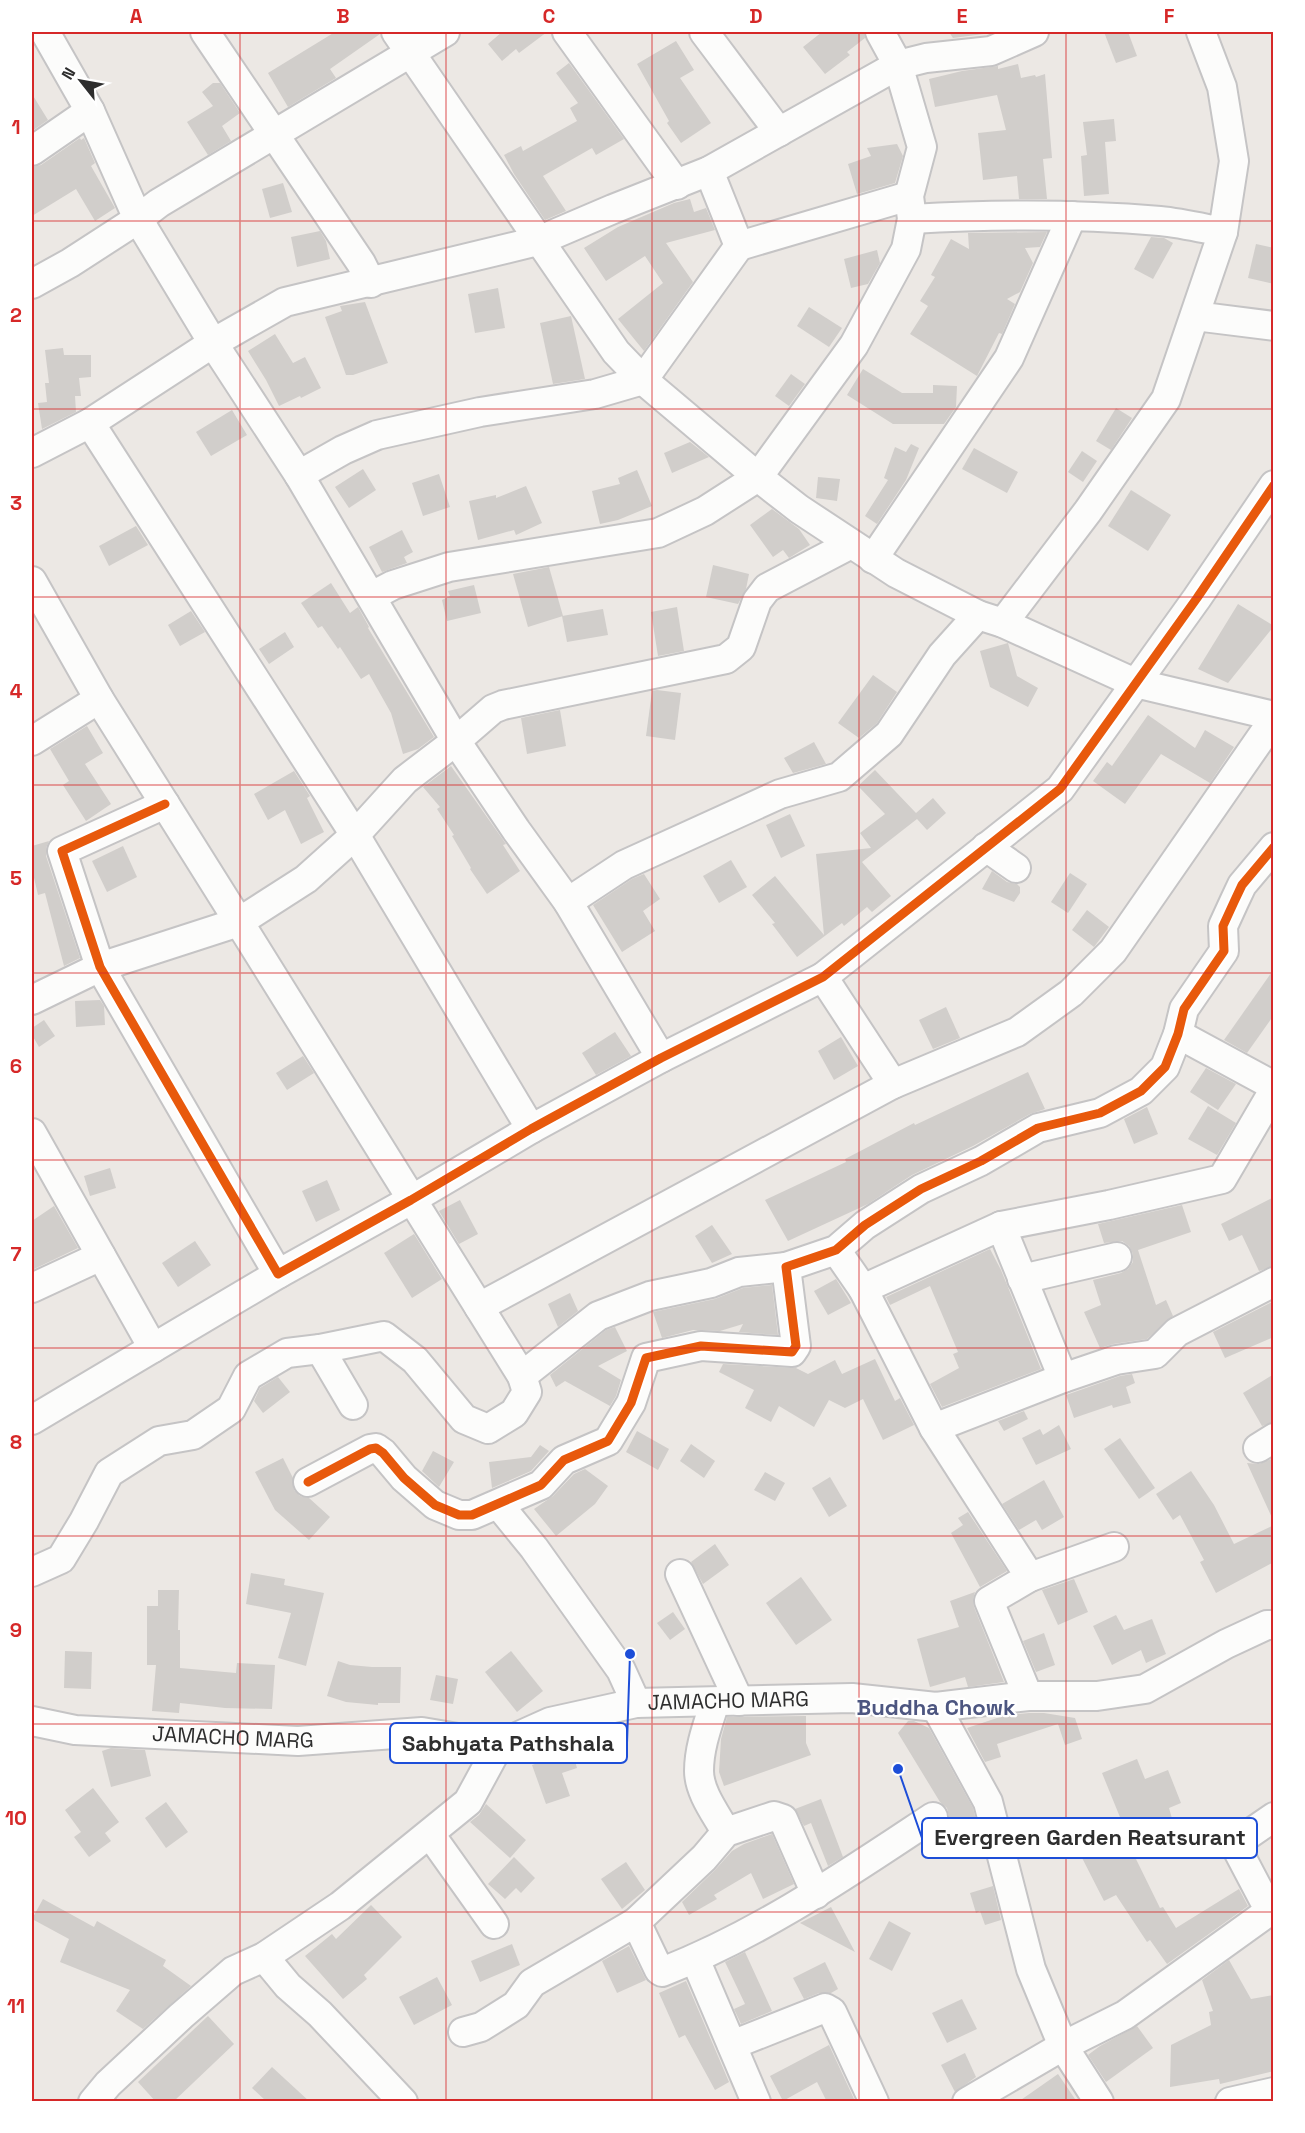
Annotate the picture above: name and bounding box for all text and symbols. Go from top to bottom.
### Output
text: A [130,3,143,29]
text: B [336,3,350,29]
text: C [543,3,556,29]
text: D [749,3,763,29]
text: E [956,3,968,29]
text: F [1164,3,1175,29]
north arrow [51,51,111,111]
text: N [57,64,80,84]
text: 1 [11,114,21,140]
text: 2 [10,302,22,328]
text: 3 [10,490,22,516]
text: 4 [10,678,23,704]
text: 5 [10,865,22,891]
text: 6 [10,1053,22,1079]
text: 7 [10,1241,22,1267]
text: 8 [10,1429,22,1455]
text: 9 [10,1617,22,1643]
street label: JAMACHO MARG [647,1685,809,1716]
district label: Buddha Chowk [857,1693,1016,1721]
street label: JAMACHO MARG [152,1720,314,1754]
callout: Sabhyata Pathshala [390,1723,627,1763]
text: Sabhyata Pathshala [402,1729,614,1757]
text: 10 [5,1805,27,1831]
callout: Evergreen Garden Reatsurant [922,1818,1257,1858]
text: Evergreen Garden Reatsurant [934,1823,1246,1851]
text: 11 [7,1993,25,2019]

